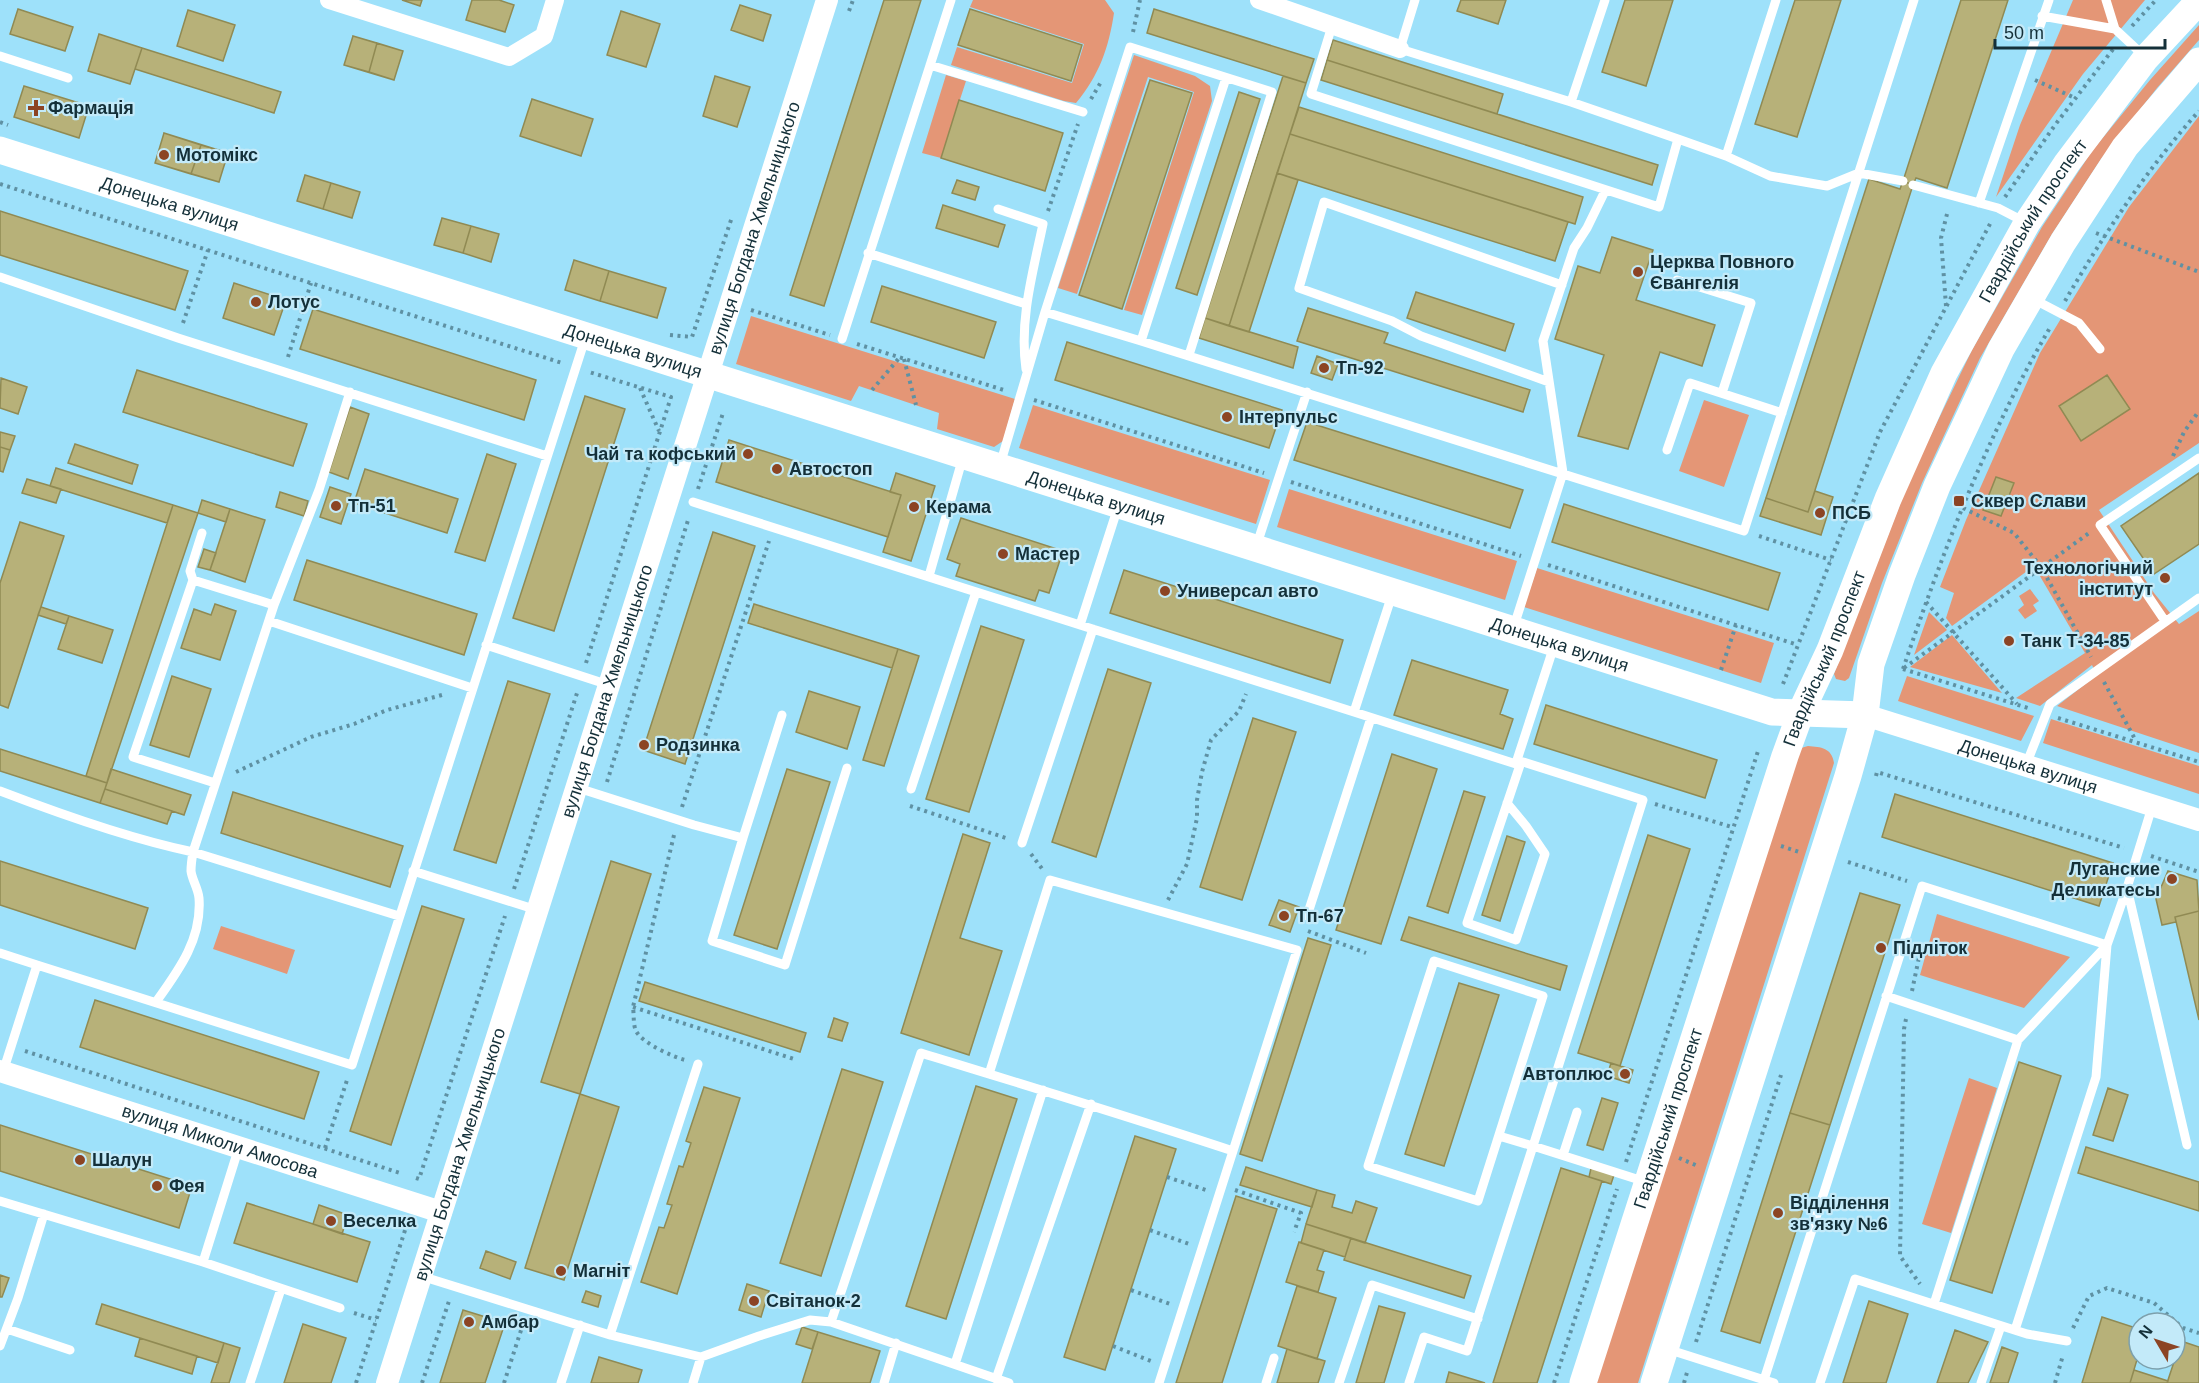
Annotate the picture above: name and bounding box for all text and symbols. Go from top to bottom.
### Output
scale bar [1995,12,2164,50]
text: 50 m [2004,23,2044,43]
place label: Фармація [48,98,134,118]
street label: вулиця Богдана Хмельницького [705,99,804,357]
marker: Фармація [29,101,43,115]
street label: Гвардійський проспект [1975,135,2091,306]
place label: Мотомікс [176,145,258,165]
marker: Мотомікс [157,148,171,162]
street label: Донецька вулиця [98,173,241,235]
place label: Церква Повного Євангелія [1650,252,1794,293]
marker: Церква Повного Євангелія [1631,265,1645,279]
place label: Лотус [268,292,320,312]
marker: Лотус [249,295,263,309]
street label: Донецька вулиця [561,319,705,382]
place label: Тп-92 [1336,358,1384,378]
marker: Тп-92 [1317,361,1331,375]
place label: Інтерпульс [1239,407,1338,427]
marker: Інтерпульс [1220,410,1234,424]
place label: Чай та кофський [586,444,736,464]
marker: Чай та кофський [741,447,755,461]
place label: Автостоп [789,459,873,479]
marker: Автостоп [770,462,784,476]
street label: Донецька вулиця [1025,466,1168,529]
place label: Сквер Слави [1971,491,2086,511]
marker: Сквер Слави [1952,494,1966,508]
place label: Тп-51 [348,496,396,516]
place label: Керама [926,497,992,517]
marker: Тп-51 [329,499,343,513]
marker: Керама [907,500,921,514]
place label: ПСБ [1832,503,1871,523]
marker: ПСБ [1813,506,1827,520]
place label: Мастер [1015,544,1080,564]
marker: Мастер [996,547,1010,561]
place label: Технологічний інститут [2024,558,2153,599]
street label: вулиця Богдана Хмельницького [558,562,657,820]
street label: Гвардійський проспект [1779,568,1870,749]
marker: Технологічний інститут [2158,571,2172,585]
place label: Универсал авто [1177,581,1318,601]
marker: Универсал авто [1158,584,1172,598]
street label: Донецька вулиця [1488,613,1631,676]
place label: Танк Т-34-85 [2021,631,2129,651]
marker: Танк Т-34-85 [2002,634,2016,648]
place label: Родзинка [656,735,741,755]
street label: Донецька вулиця [1957,735,2100,797]
marker: Родзинка [637,738,651,752]
place label: Луганские Деликатесы [2051,859,2160,900]
marker: Луганские Деликатесы [2165,872,2179,886]
place label: Тп-67 [1296,906,1344,926]
marker: Тп-67 [1277,909,1291,923]
place label: Підліток [1893,938,1968,958]
marker: Підліток [1874,941,1888,955]
street label: вулиця Богдана Хмельницького [410,1025,509,1283]
street label: Гвардійський проспект [1630,1026,1707,1211]
place label: Автоплюс [1522,1064,1613,1084]
marker: Автоплюс [1618,1067,1632,1081]
street label: вулиця Миколи Амосова [119,1101,322,1182]
place label: Шалун [92,1150,152,1170]
marker: Шалун [73,1153,87,1167]
place label: Фея [169,1176,205,1196]
marker: Фея [150,1179,164,1193]
place label: Відділення зв'язку №6 [1790,1193,1889,1234]
marker: Відділення зв'язку №6 [1771,1206,1785,1220]
place label: Веселка [343,1211,417,1231]
marker: Веселка [324,1214,338,1228]
place label: Магніт [573,1261,631,1281]
marker: Магніт [554,1264,568,1278]
place label: Світанок-2 [766,1291,861,1311]
marker: Світанок-2 [747,1294,761,1308]
north arrow [2127,1311,2187,1371]
place label: Амбар [481,1312,539,1332]
marker: Амбар [462,1315,476,1329]
text: N [2135,1322,2156,1342]

